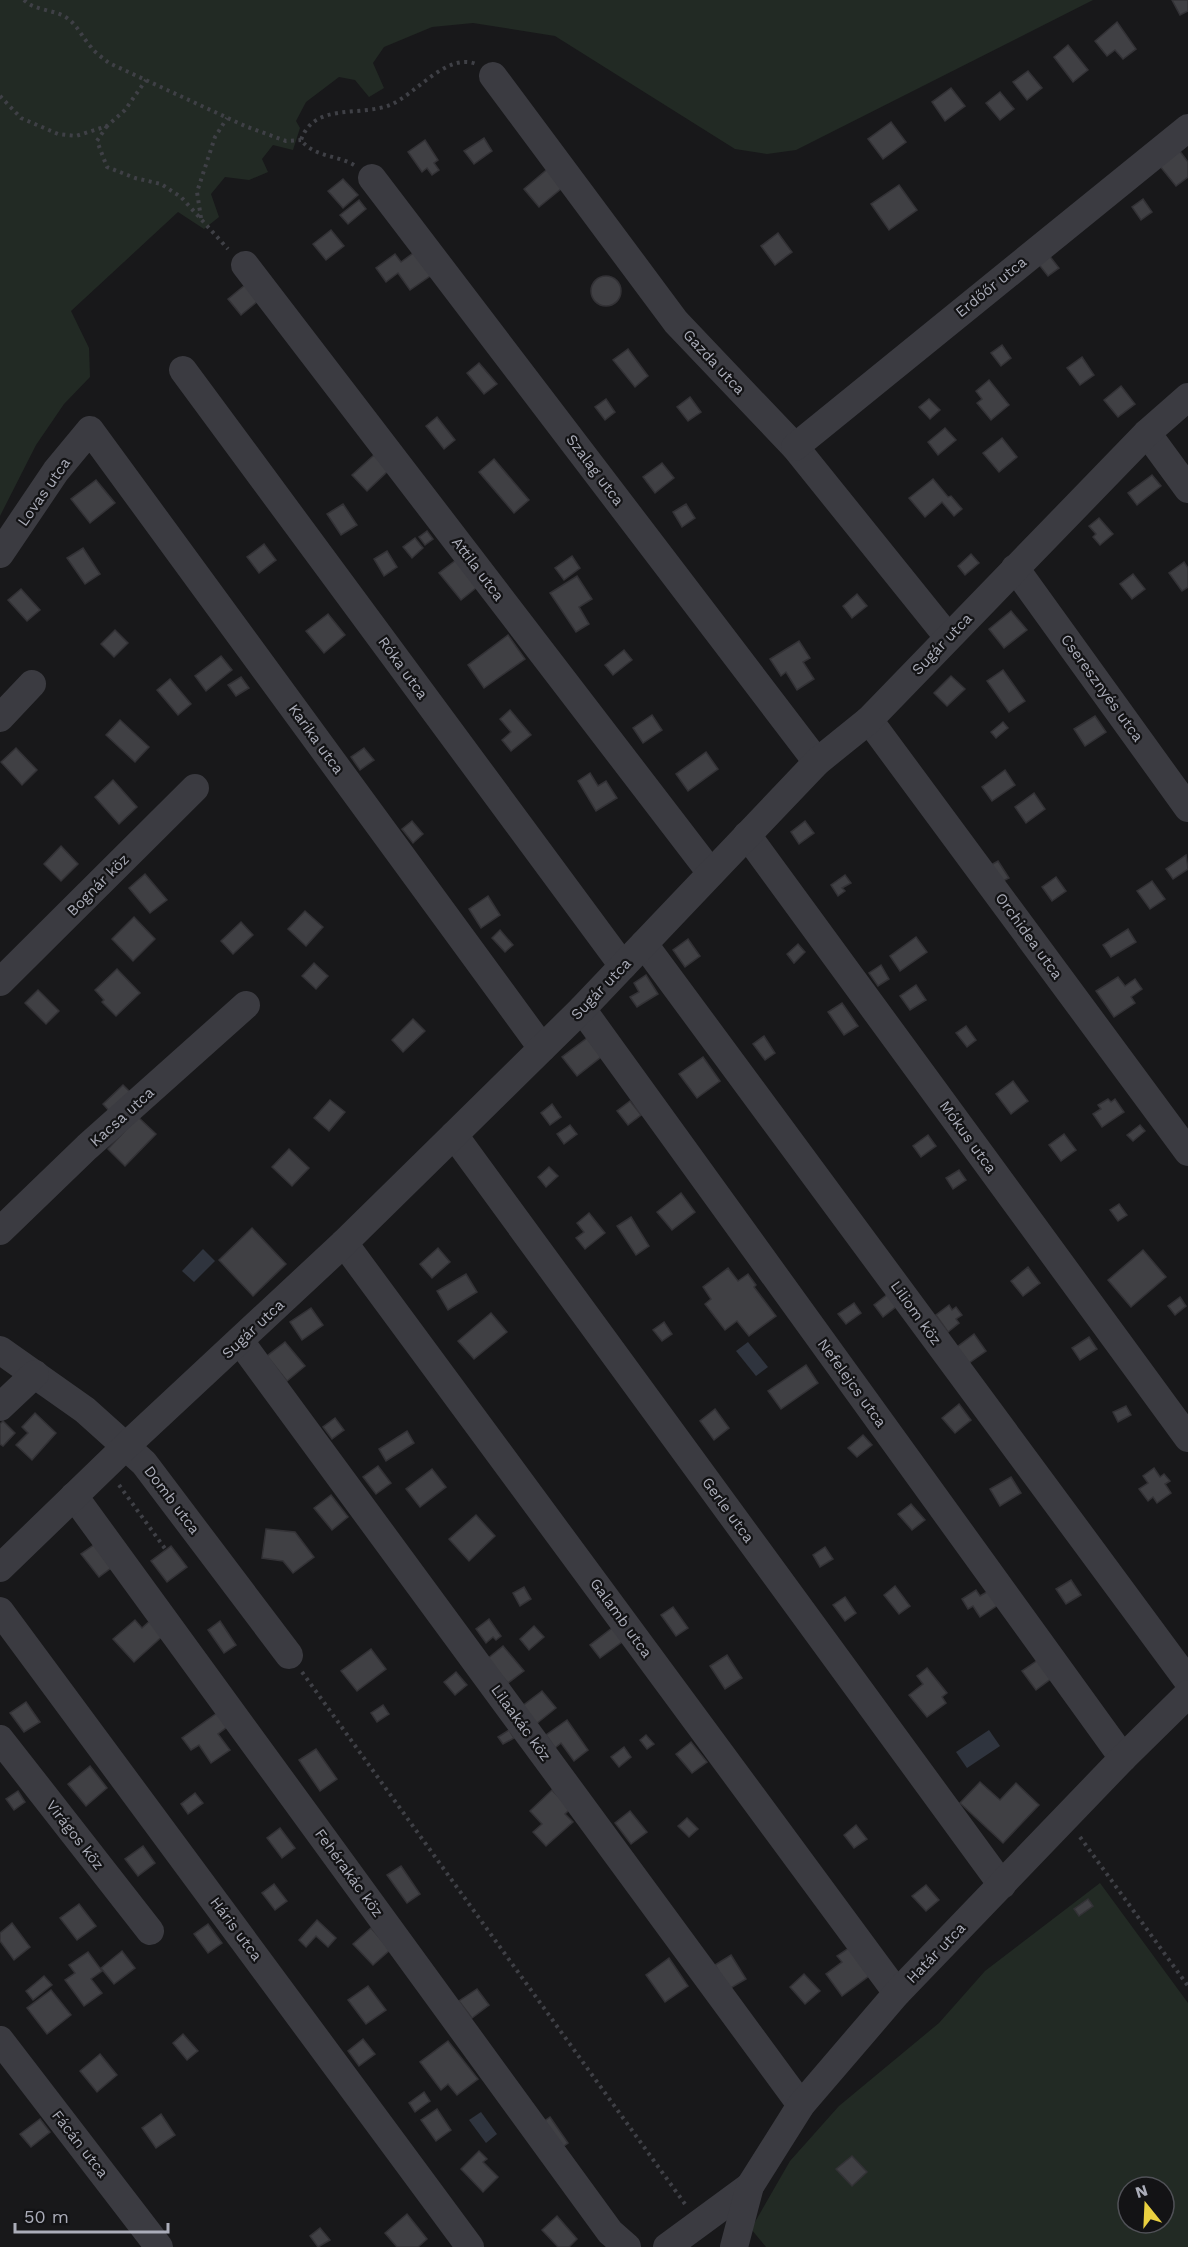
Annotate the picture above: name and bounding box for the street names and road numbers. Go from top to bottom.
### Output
street label: Erdőőr utca [952,253,1031,321]
street label: Gazda utca [679,326,749,399]
street label: Szalag utca [562,431,628,510]
street label: Lovas utca [14,454,74,530]
street label: Attila utca [448,534,508,605]
street label: Sugár utca [908,609,976,679]
street label: Cseresznyés utca [1057,631,1147,746]
street label: Róka utca [374,633,432,703]
street label: Karika utca [285,700,348,778]
street label: Bognár köz [63,850,133,920]
street label: Orchidea utca [992,889,1067,983]
street label: Sugár utca [567,954,635,1024]
street label: Kacsa utca [86,1083,158,1150]
street label: Mókus utca [936,1097,1001,1177]
street label: Liliom köz [887,1277,945,1349]
street label: Sugár utca [218,1295,288,1362]
street label: Nefelejcs utca [814,1335,890,1431]
street label: Domb utca [140,1462,204,1538]
street label: Gerle utca [698,1474,758,1547]
street label: Galamb utca [586,1575,656,1662]
street label: Lilaakác köz [487,1681,555,1765]
street label: Virágos köz [42,1797,108,1873]
street label: Fehérakác köz [311,1825,387,1921]
street label: Háris utca [206,1894,266,1965]
street label: Határ utca [903,1919,970,1987]
street label: Fácán utca [48,2107,112,2182]

